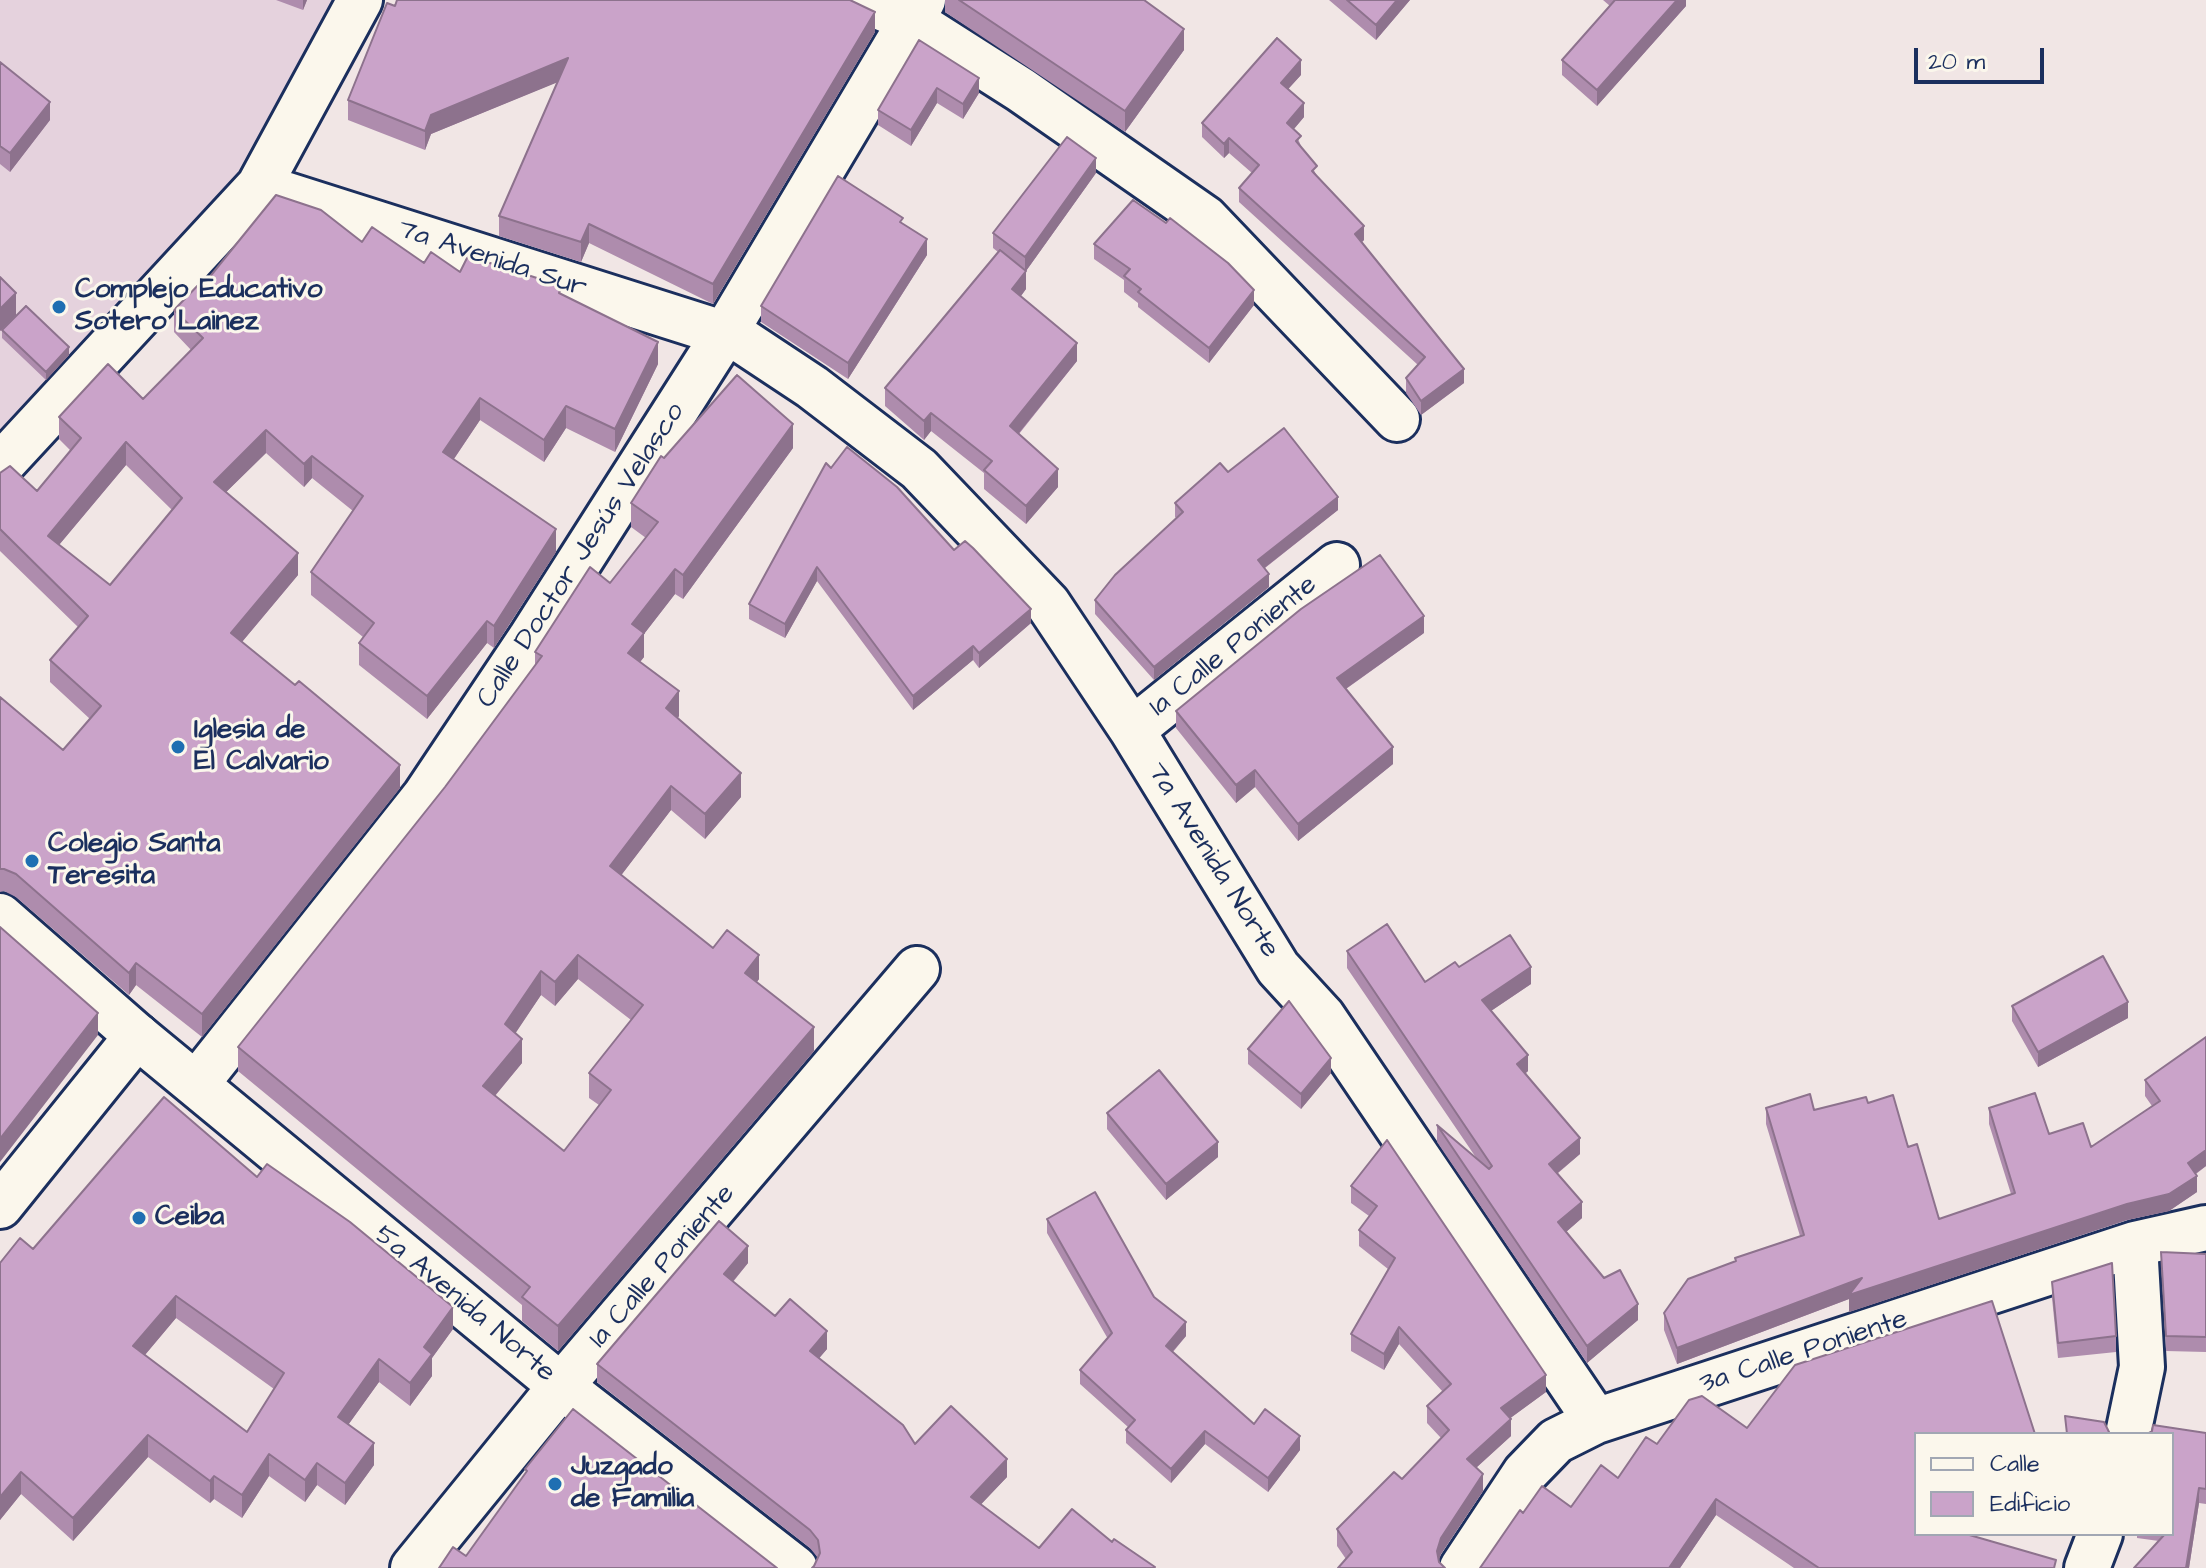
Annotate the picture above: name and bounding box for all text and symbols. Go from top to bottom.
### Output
scale bar [1918,32,2048,82]
text: 20 m [1928,45,1985,79]
street label: 7a Avenida Sur [394,214,590,306]
place label: Complejo Educativo Sotero Lainez [75,274,322,340]
marker: Complejo Educativo Sotero Lainez [50,298,68,316]
street label: Calle Doctor Jesús Velasco [471,397,693,715]
street label: 1a Calle Poniente [1143,569,1325,725]
place label: Iglesia de El Calvario [194,714,329,780]
marker: Iglesia de El Calvario [169,738,187,756]
street label: 7a Avenida Norte [1139,757,1285,965]
place label: Colegio Santa Teresita [48,828,221,894]
marker: Colegio Santa Teresita [23,852,41,870]
street label: 1a Calle Poniente [583,1178,743,1356]
place label: Ceiba [155,1201,224,1235]
marker: Ceiba [130,1209,148,1227]
street label: 5a Avenida Norte [367,1219,561,1391]
street label: 3a Calle Poniente [1696,1304,1912,1402]
legend [1914,1432,2174,1536]
text: Calle [1990,1447,2040,1481]
place label: Juzgado de Familia [571,1451,694,1517]
marker: Juzgado de Familia [546,1475,564,1493]
text: Edificio [1990,1487,2070,1521]

